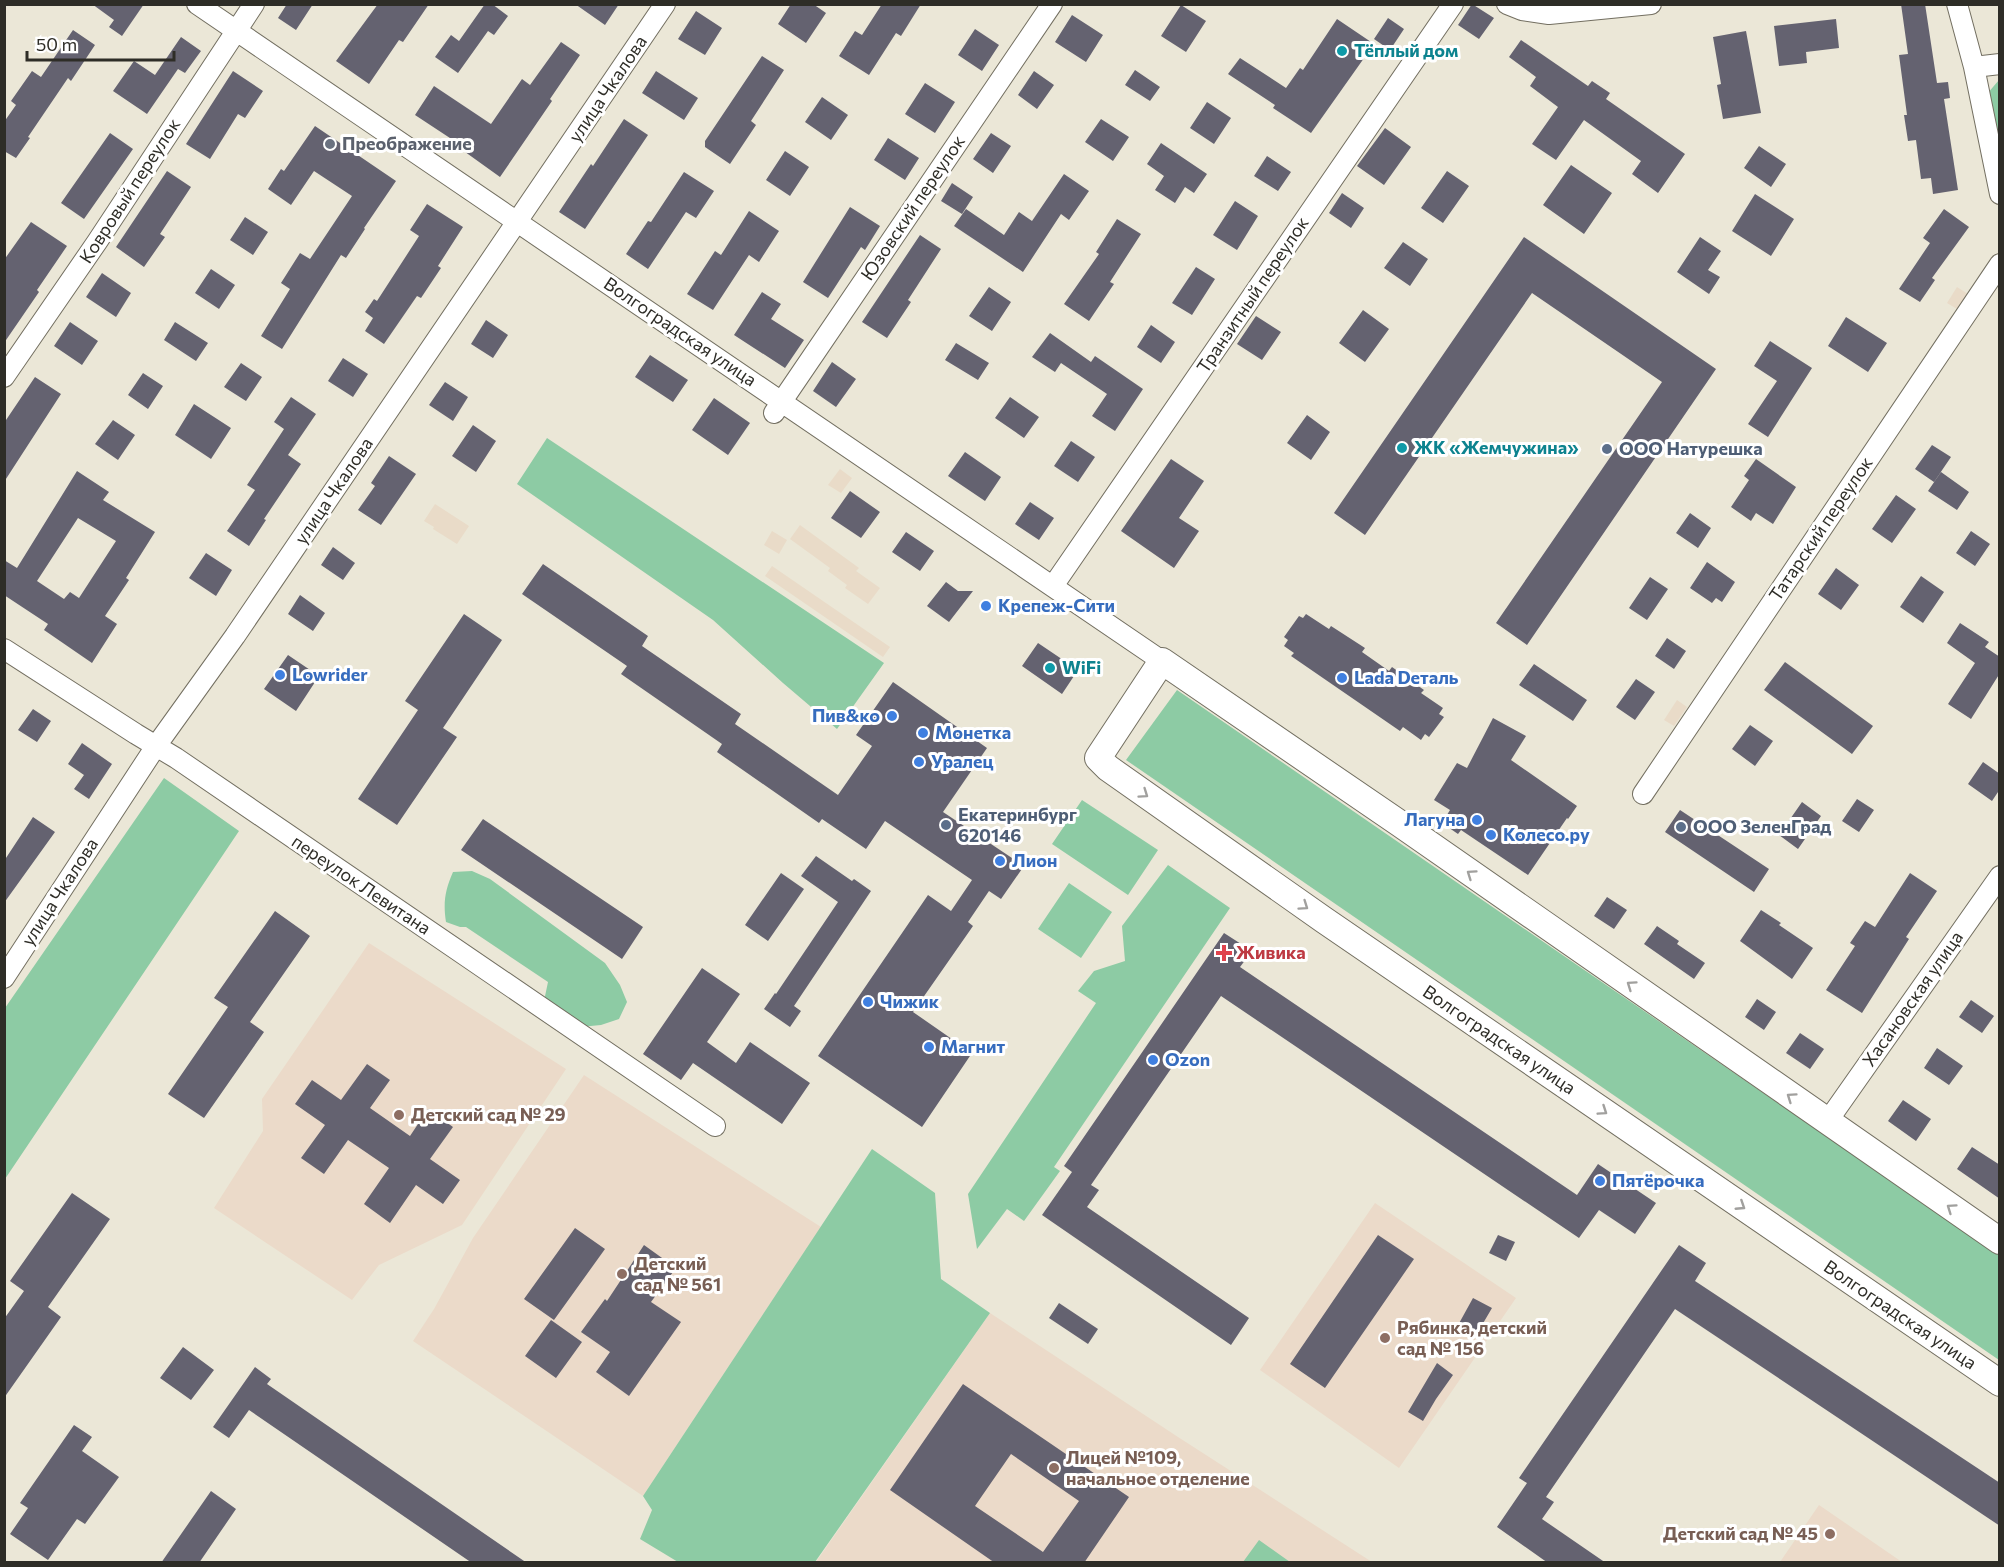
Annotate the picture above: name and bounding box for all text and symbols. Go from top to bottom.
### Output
scale bar [27,24,174,62]
street label: улица Чкалова [563,31,651,146]
text: 50 m [36,33,77,55]
place label: Тёплый дом [1354,39,1458,61]
marker: Тёплый дом [1335,44,1349,58]
street label: Ковровый переулок [74,114,184,267]
street label: Юзовский переулок [855,130,969,284]
place label: Преображение [342,132,472,154]
marker: Преображение [323,137,337,151]
street label: Транзитный переулок [1192,212,1313,377]
street label: Волгоградская улица [600,272,761,390]
street label: улица Чкалова [289,433,377,548]
place label: ЖК «Жемчужина» [1414,436,1579,458]
place label: ООО Натурешка [1619,437,1763,459]
marker: ЖК «Жемчужина» [1395,441,1409,455]
marker: ООО Натурешка [1600,442,1614,456]
street label: Татарский переулок [1764,452,1877,605]
place label: Крепеж-Сити [998,594,1115,616]
marker: Крепеж-Сити [979,599,993,613]
place label: WiFi [1062,656,1101,678]
marker: WiFi [1043,661,1057,675]
place label: Lowrider [292,663,368,685]
place label: Lada Dеталь [1354,666,1459,688]
marker: Lowrider [273,668,287,682]
marker: Lada Dеталь [1335,671,1349,685]
place label: Пив&ко [812,704,880,726]
marker: Пив&ко [885,709,899,723]
place label: Монетка [935,721,1011,743]
marker: Монетка [916,726,930,740]
place label: Уралец [931,750,994,772]
marker: Уралец [912,755,926,769]
one-way arrow [1138,787,1149,798]
place label: Екатеринбург 620146 [958,803,1077,846]
place label: Лагуна [1404,808,1465,830]
marker: Лагуна [1470,813,1484,827]
place label: ООО ЗеленГрад [1693,815,1831,837]
marker: Екатеринбург 620146 [939,818,953,832]
marker: ООО ЗеленГрад [1674,820,1688,834]
place label: Колесо.ру [1503,823,1590,845]
marker: Колесо.ру [1484,828,1498,842]
street label: переулок Левитана [288,830,435,939]
street label: улица Чкалова [16,834,102,949]
place label: Лион [1012,849,1057,871]
marker: Лион [993,854,1007,868]
one-way arrow [1467,870,1478,881]
one-way arrow [1297,899,1308,910]
street label: Хасановская улица [1857,926,1967,1070]
place label: Живика [1236,941,1306,963]
marker: Живика [1217,946,1231,960]
street label: Волгоградская улица [1419,980,1580,1098]
one-way arrow [1627,981,1638,992]
place label: Чижик [880,990,940,1012]
marker: Чижик [861,995,875,1009]
place label: Магнит [941,1035,1005,1057]
marker: Магнит [922,1040,936,1054]
place label: Ozon [1165,1048,1210,1070]
marker: Ozon [1146,1053,1160,1067]
one-way arrow [1787,1093,1798,1104]
place label: Детский сад № 29 [411,1103,566,1125]
one-way arrow [1597,1104,1608,1115]
marker: Детский сад № 29 [392,1108,406,1122]
place label: Пятёрочка [1612,1169,1704,1191]
marker: Пятёрочка [1593,1174,1607,1188]
one-way arrow [1734,1199,1745,1210]
one-way arrow [1947,1204,1958,1215]
place label: Детский сад № 561 [634,1252,721,1295]
street label: Волгоградская улица [1820,1255,1981,1373]
marker: Детский сад № 561 [615,1267,629,1281]
place label: Рябинка, детский сад № 156 [1397,1316,1547,1359]
marker: Рябинка, детский сад № 156 [1378,1331,1392,1345]
place label: Лицей №109, начальное отделение [1066,1446,1250,1489]
marker: Лицей №109, начальное отделение [1047,1461,1061,1475]
place label: Детский сад № 45 [1663,1522,1818,1544]
marker: Детский сад № 45 [1823,1527,1837,1541]

